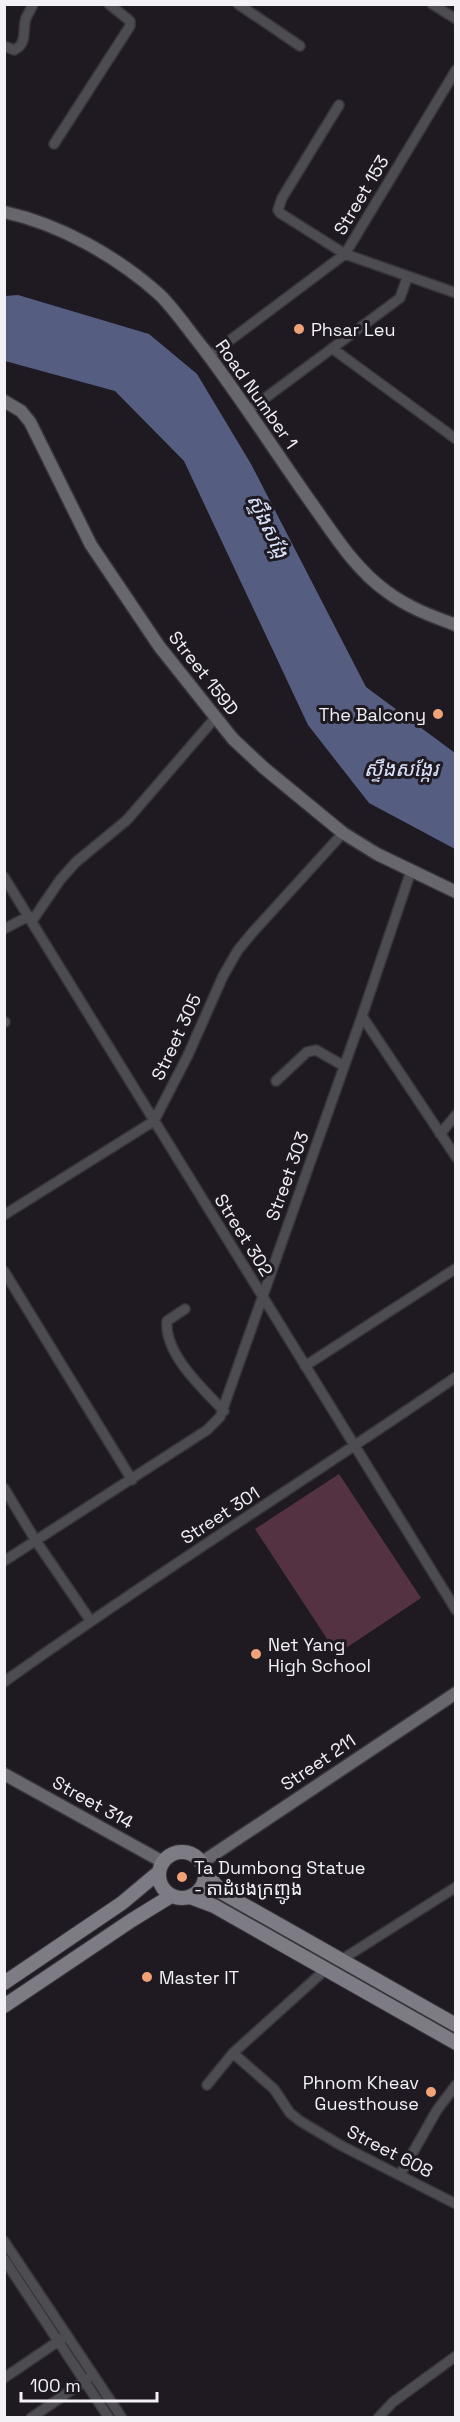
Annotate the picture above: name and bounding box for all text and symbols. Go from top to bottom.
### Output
street label: Street 153 [328,151,394,239]
place label: Phsar Leu [311,318,395,341]
marker: Phsar Leu [292,322,306,336]
street label: Road Number 1 [211,335,303,453]
water label: ស្ទឹងសង្កែ [241,490,295,563]
street label: Street 159D [164,626,244,720]
place label: The Balcony [319,703,426,726]
marker: The Balcony [431,707,445,721]
water label: ស្ទឹងសង្កែរ [364,756,440,782]
street label: Street 305 [146,990,206,1084]
street label: Street 303 [260,1128,314,1224]
street label: Street 302 [210,1190,278,1280]
street label: Street 301 [176,1481,264,1549]
place label: Net Yang High School [268,1633,371,1677]
marker: Net Yang High School [249,1647,263,1661]
street label: Street 211 [276,1729,360,1795]
street label: Street 314 [48,1770,138,1834]
place label: Ta Dumbong Statue - តាដំបងក្រញូង [194,1856,365,1904]
marker: Ta Dumbong Statue - តាដំបងក្រញូង [175,1870,189,1884]
place label: Master IT [159,1966,240,1989]
marker: Master IT [140,1970,154,1984]
place label: Phnom Kheav Guesthouse [303,2071,419,2115]
marker: Phnom Kheav Guesthouse [424,2085,438,2099]
street label: Street 608 [343,2120,437,2182]
scale bar [21,2365,158,2403]
text: 100 m [30,2374,81,2397]

